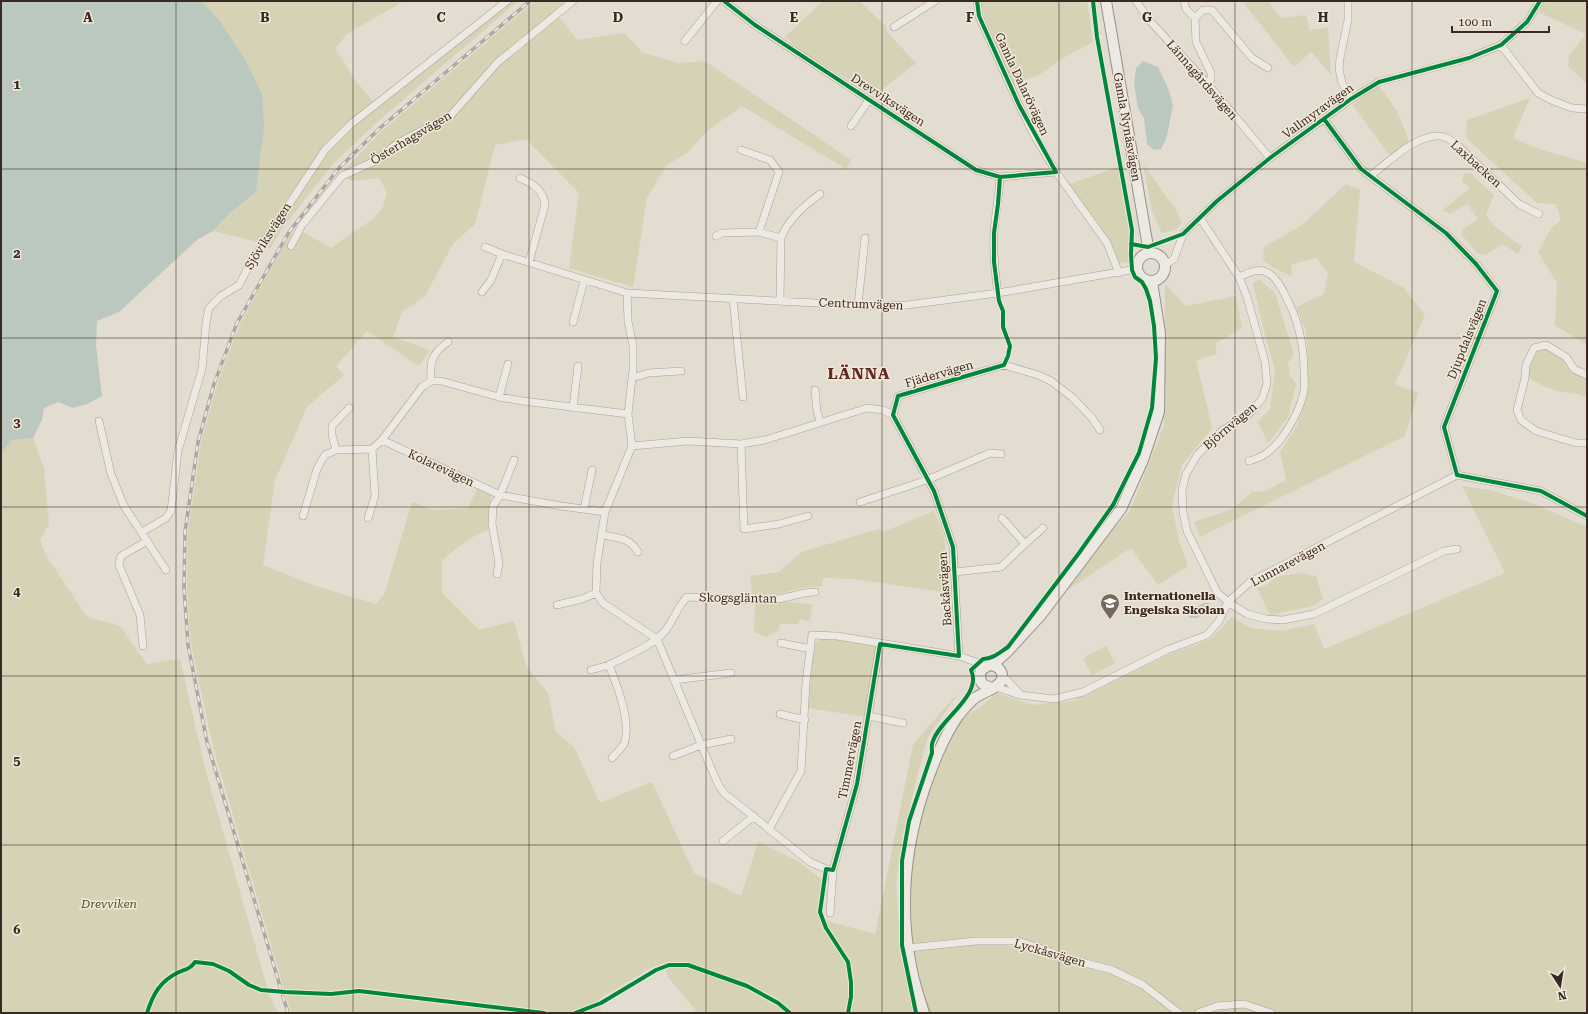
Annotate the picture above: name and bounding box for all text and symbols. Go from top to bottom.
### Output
scale bar [1452,8,1549,34]
text: A [83,10,93,25]
text: B [260,10,270,25]
text: C [436,10,446,25]
text: D [613,10,623,25]
text: E [790,10,798,25]
text: F [966,10,974,25]
text: G [1142,10,1152,25]
text: H [1318,10,1329,25]
text: 100 m [1458,15,1492,29]
street label: Gamla Dalarövägen [992,30,1052,138]
street label: Lännagårdsvägen [1163,37,1241,123]
street label: Drevviksvägen [848,71,928,129]
street label: Gamla Nynäsvägen [1111,71,1144,183]
text: 1 [13,77,21,92]
street label: Vallmyravägen [1280,80,1357,142]
street label: Österhagsvägen [368,108,454,168]
street label: Laxbacken [1448,138,1504,191]
street label: Sjöviksvägen [242,200,294,272]
text: 2 [13,246,21,261]
street label: Centrumvägen [818,296,904,312]
street label: Djupdalsvägen [1444,296,1490,381]
street label: Fjädervägen [903,357,975,390]
district label: LÄNNA [828,364,890,383]
street label: Björnvägen [1200,399,1260,452]
text: 3 [13,415,21,430]
street label: Kolarevägen [406,447,477,490]
street label: Lunnarevägen [1248,538,1328,589]
street label: Backåsvägen [935,551,955,627]
text: 4 [13,584,21,599]
place label: Internationella Engelska Skolan [1124,589,1225,617]
street label: Skogsgläntan [699,590,777,606]
school or university icon: Internationella Engelska Skolan [1099,592,1121,620]
street label: Timmervägen [836,719,865,800]
text: 5 [13,753,21,768]
park label: Drevviken [80,897,137,911]
text: 6 [13,922,21,937]
street label: Lyckåsvägen [1012,936,1088,970]
north arrow [1540,966,1580,1006]
text: N [1556,988,1567,1003]

